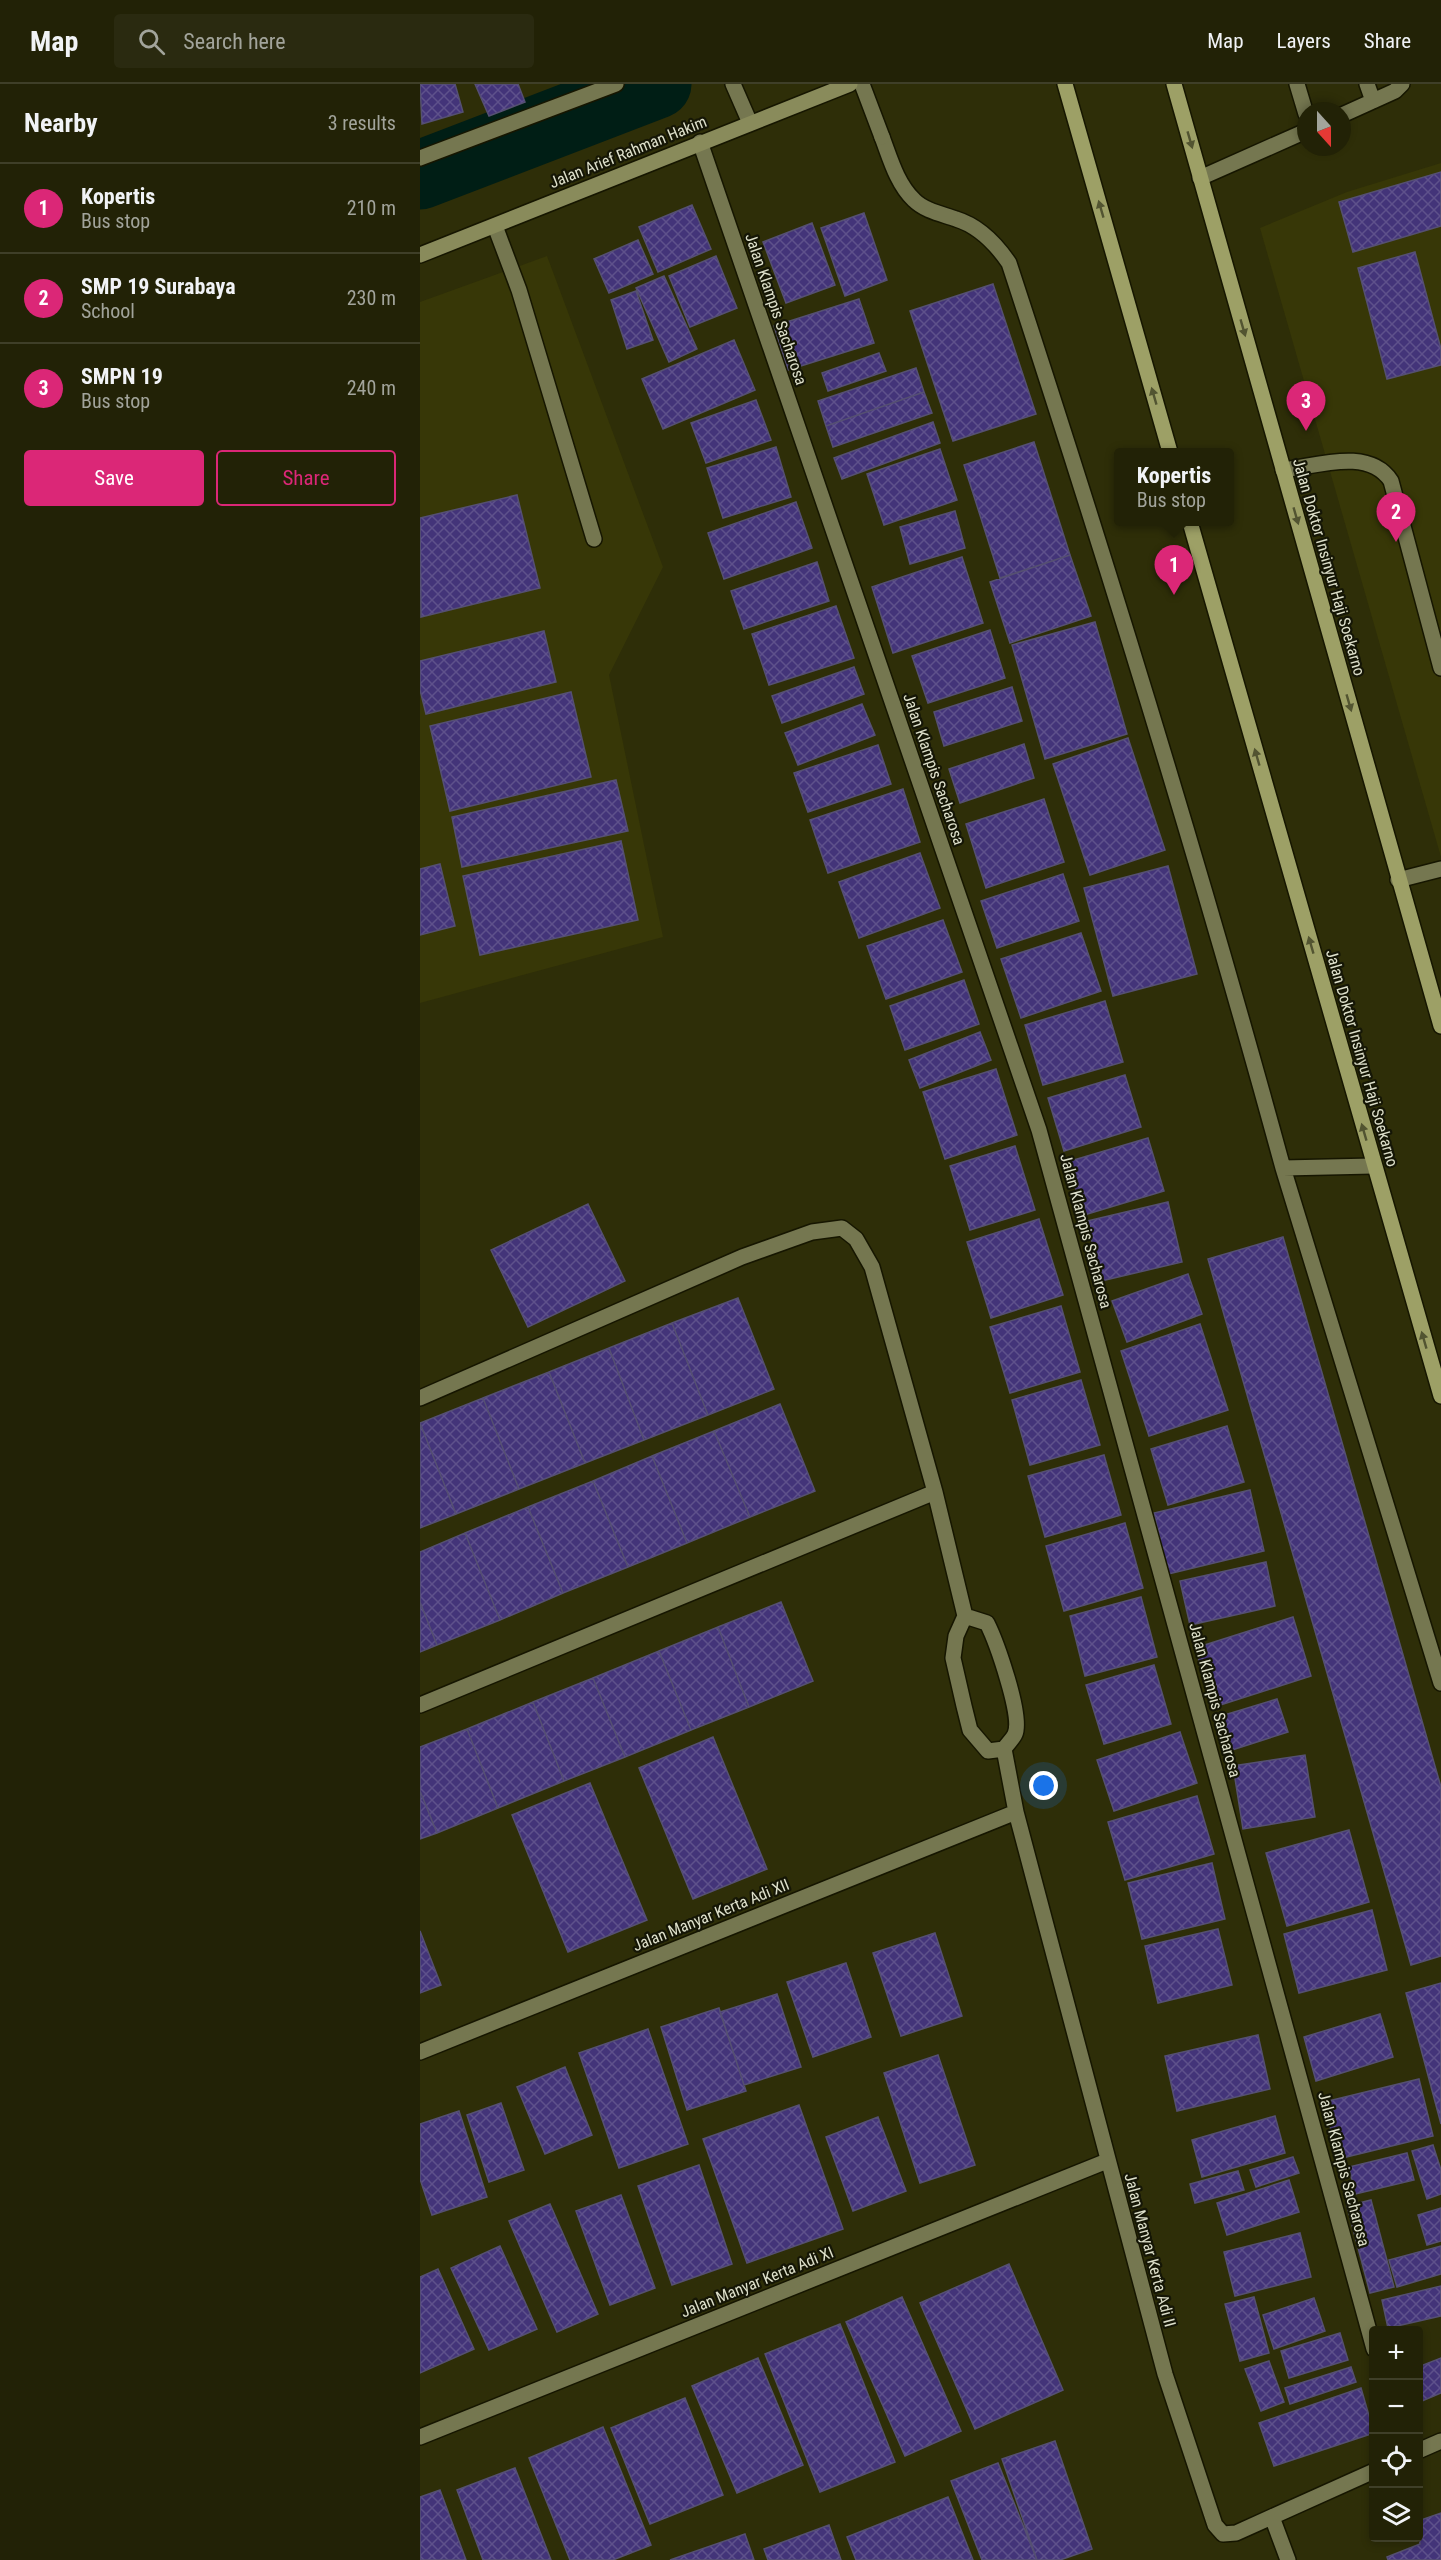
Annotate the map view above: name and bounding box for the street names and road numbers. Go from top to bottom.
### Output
street label: Jalan Arief Rahman Hakim [547,112,709,192]
street label: Jalan Klampis Sacharosa [741,231,811,387]
street label: Jalan Doktor Insinyur Haji Soekarno [1289,456,1369,678]
street label: Jalan Klampis Sacharosa [899,691,969,847]
street label: Jalan Doktor Insinyur Haji Soekarno [1322,947,1402,1169]
street label: Jalan Klampis Sacharosa [1056,1152,1116,1310]
street label: Jalan Klampis Sacharosa [1185,1621,1245,1779]
street label: Jalan Manyar Kerta Adi XII [630,1875,792,1955]
street label: Jalan Klampis Sacharosa [1314,2090,1374,2248]
street label: Jalan Manyar Kerta Adi II [1120,2171,1180,2329]
street label: Jalan Manyar Kerta Adi XI [678,2243,836,2321]

